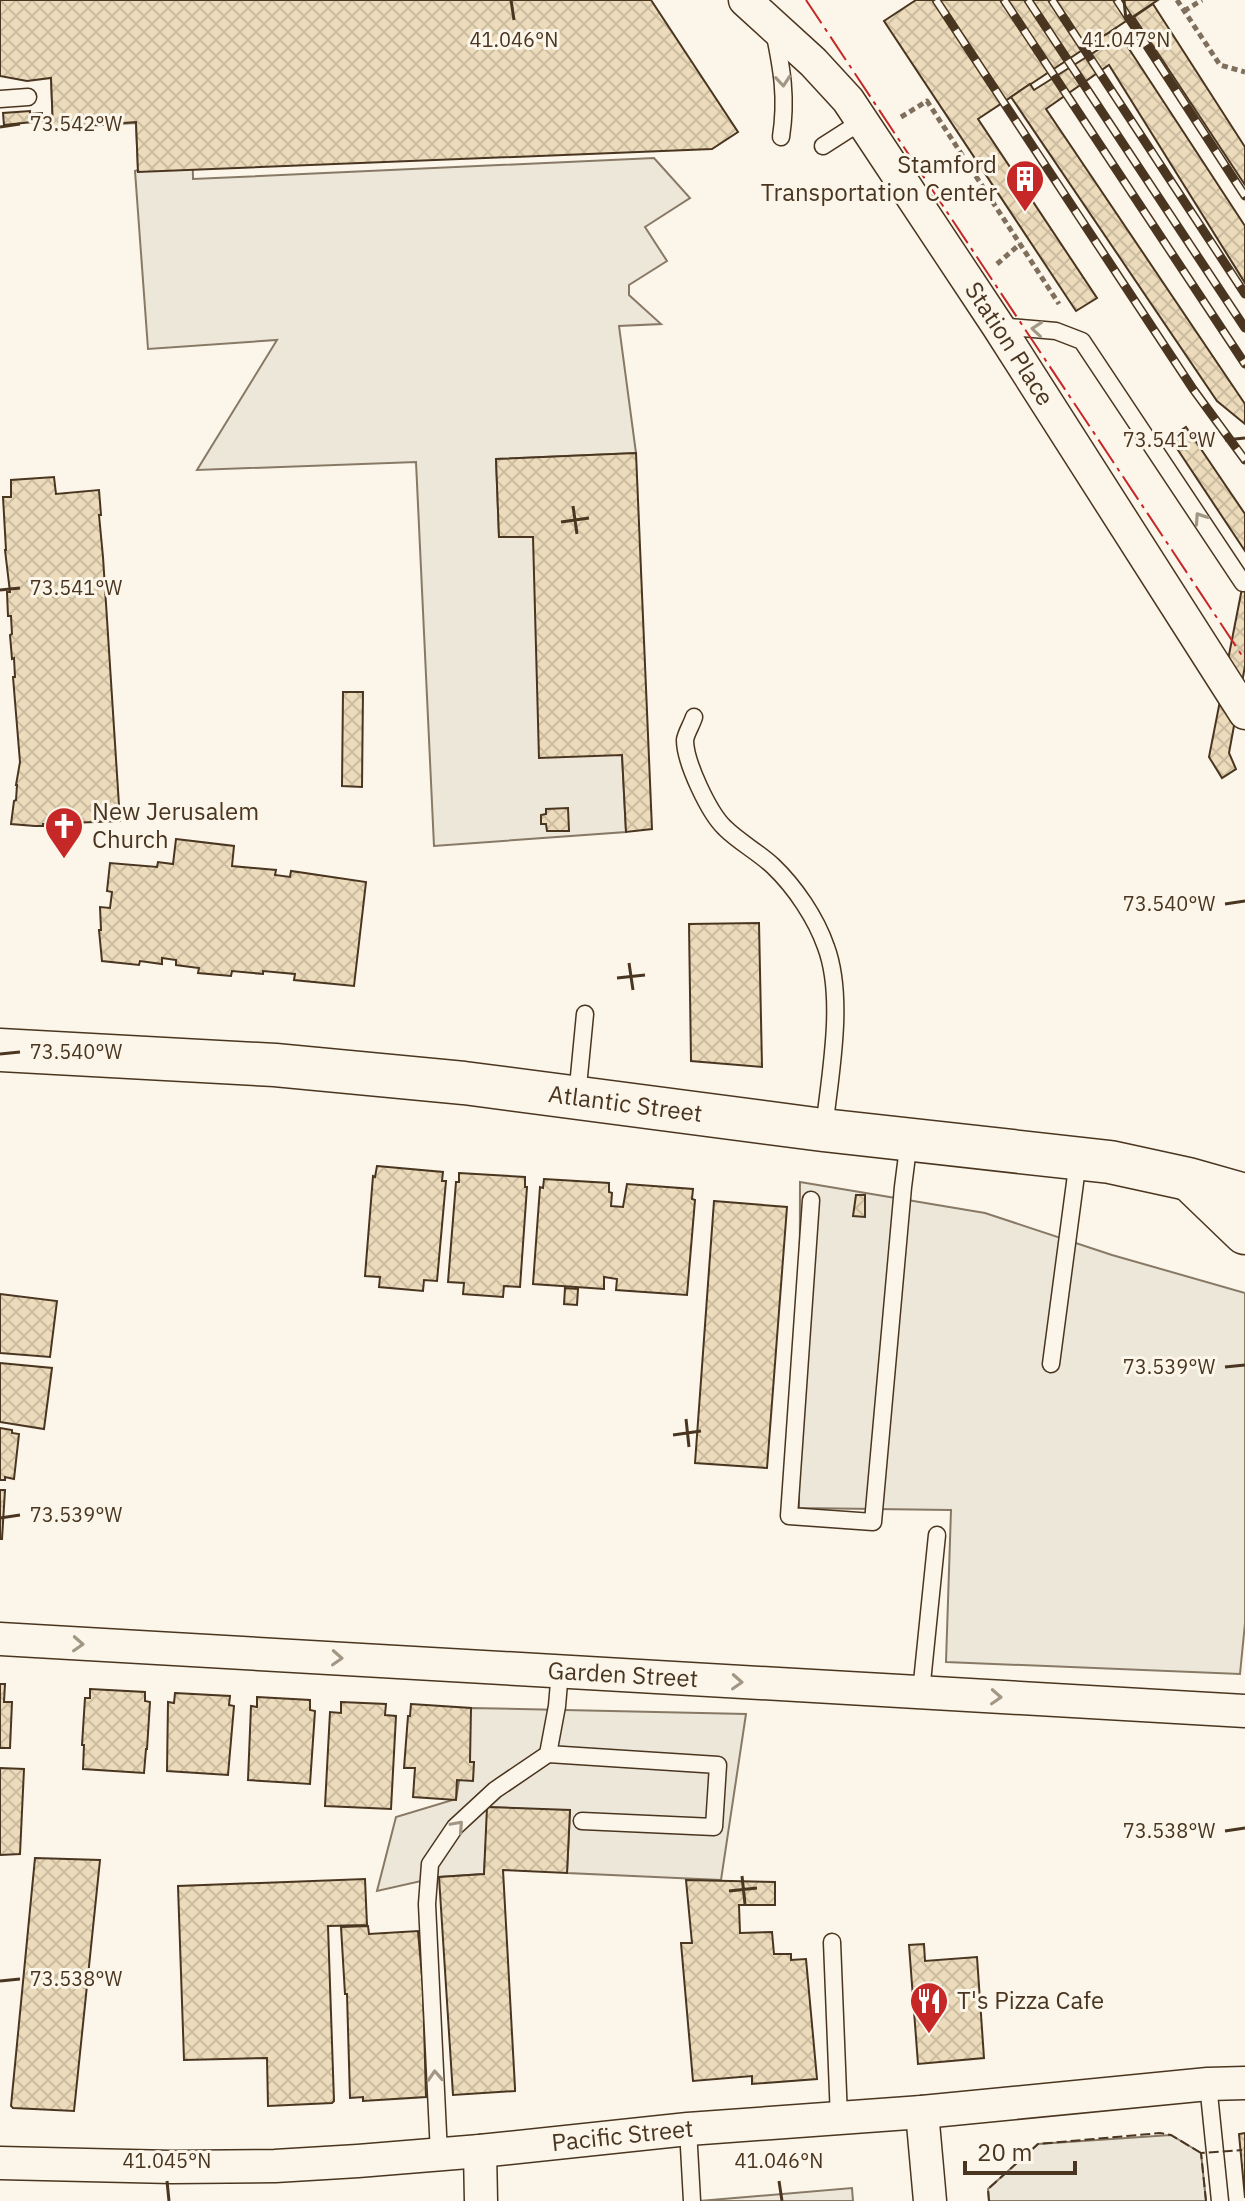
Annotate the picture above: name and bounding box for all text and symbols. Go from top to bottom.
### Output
text: 41.046°N [470,26,558,53]
text: 41.047°N [1082,26,1170,53]
one-way arrow [774,75,791,88]
text: 73.542°W [30,110,122,137]
place label: Stamford Transportation Center [761,148,997,208]
building icon: Stamford Transportation Center [1004,158,1046,213]
street label: Station Place [958,275,1062,411]
one-way arrow [1030,321,1043,338]
text: 73.541°W [1123,426,1215,453]
one-way arrow [1195,513,1210,527]
text: 73.541°W [30,574,122,601]
place label: New Jerusalem Church [92,795,259,855]
church icon: New Jerusalem Church [43,805,85,860]
text: 73.540°W [1123,890,1215,917]
text: 73.540°W [30,1038,122,1065]
street label: Atlantic Street [547,1077,704,1129]
text: 73.539°W [1123,1353,1215,1380]
text: 73.539°W [30,1501,122,1528]
one-way arrow [72,1635,85,1652]
one-way arrow [331,1650,344,1667]
street label: Garden Street [547,1654,699,1694]
one-way arrow [731,1673,744,1690]
one-way arrow [990,1688,1003,1705]
text: 73.538°W [1123,1817,1215,1844]
one-way arrow [448,1820,463,1835]
text: 73.538°W [30,1965,122,1992]
restaurant icon: T's Pizza Cafe [908,1980,950,2035]
place label: T's Pizza Cafe [957,1984,1104,2016]
one-way arrow [427,2069,444,2082]
street label: Pacific Street [550,2112,695,2158]
scale bar [965,2125,1075,2175]
text: 20 m [977,2136,1032,2168]
text: 41.045°N [123,2147,211,2174]
text: 41.046°N [735,2147,823,2174]

